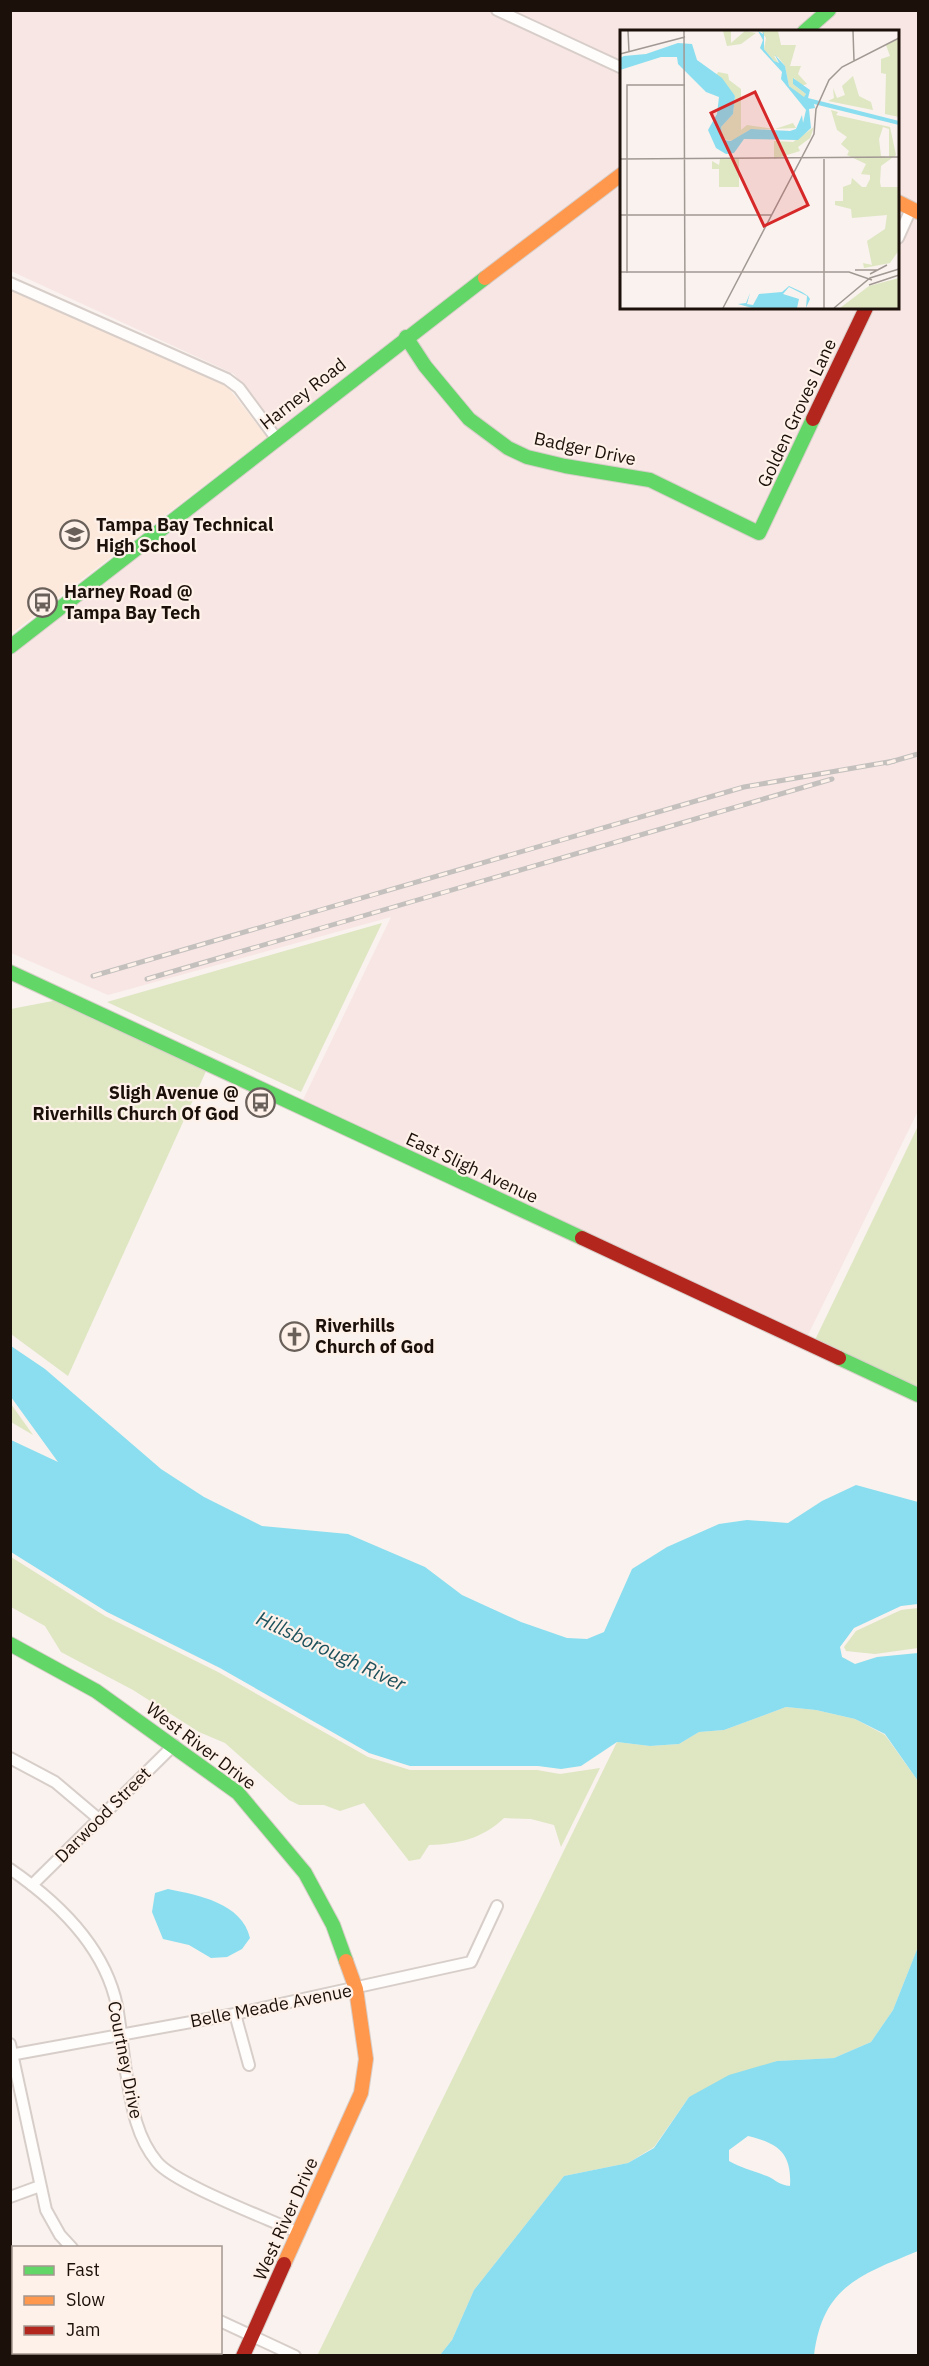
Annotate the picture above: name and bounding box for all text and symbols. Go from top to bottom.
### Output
inset map [620,30,899,309]
street label: Golden Groves Lane [752,335,841,491]
street label: Harney Road [255,353,351,435]
street label: Badger Drive [532,426,638,471]
place label: Tampa Bay Technical High School [96,513,274,557]
school or university icon: Tampa Bay Technical High School [59,519,91,551]
place label: Harney Road @ Tampa Bay Tech [64,580,200,624]
bus stop icon: Harney Road @ Tampa Bay Tech [27,586,59,618]
place label: Sligh Avenue @ Riverhills Church Of God [33,1081,239,1125]
bus stop icon: Sligh Avenue @ Riverhills Church Of God [244,1087,276,1119]
street label: East Sligh Avenue [402,1127,542,1208]
place label: Riverhills Church of God [315,1314,434,1358]
church icon: Riverhills Church of God [278,1320,310,1352]
water label: Hillsborough River [252,1604,411,1697]
street label: West River Drive [142,1697,261,1795]
street label: Darwood Street [50,1762,155,1867]
street label: Belle Meade Avenue [188,1979,354,2032]
street label: Courtney Drive [103,1999,148,2121]
street label: West River Drive [248,2154,323,2284]
legend [12,2246,222,2354]
text: Fast [66,2258,100,2281]
text: Slow [66,2288,105,2311]
text: Jam [66,2318,101,2341]

